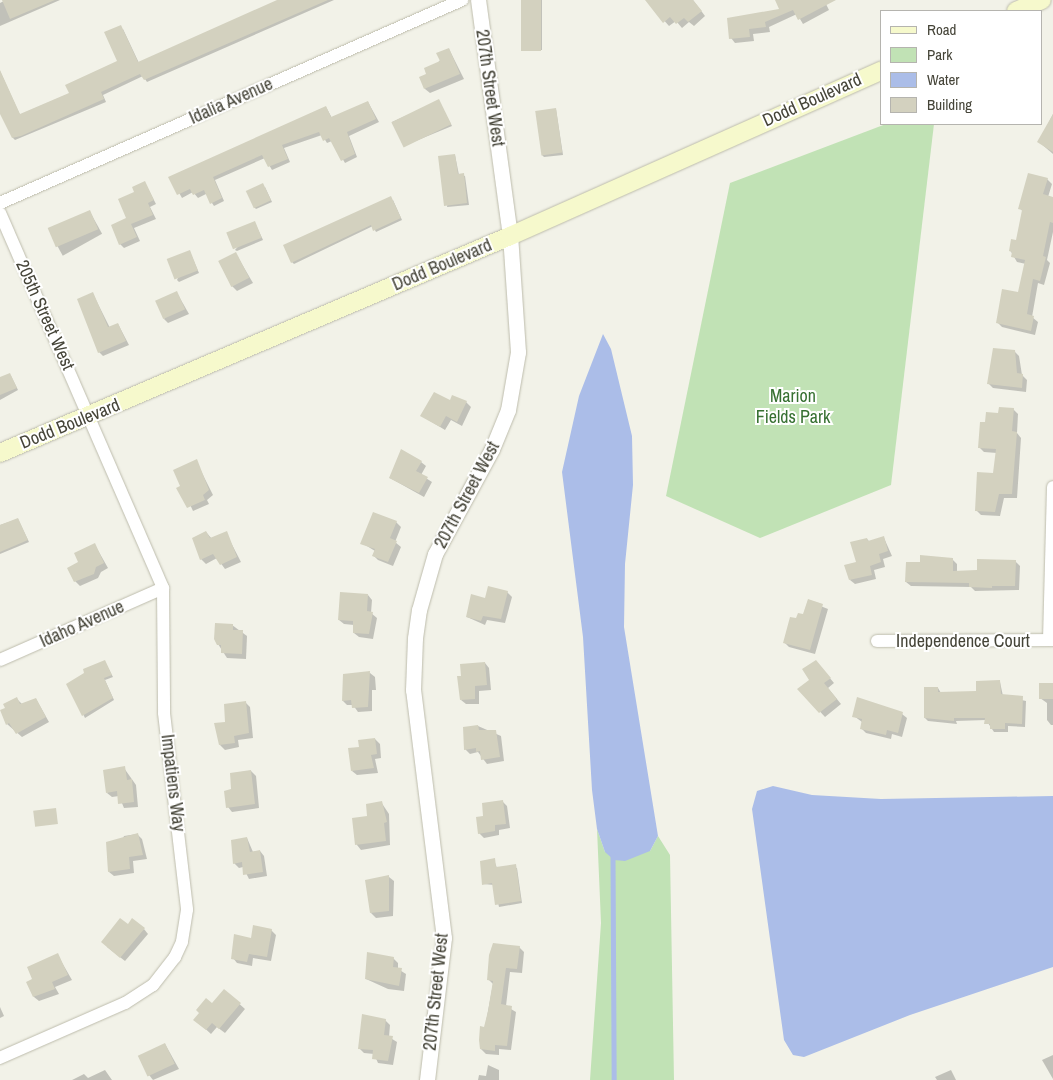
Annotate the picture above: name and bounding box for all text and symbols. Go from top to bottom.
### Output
legend [880,10,1043,125]
text: Road [927,19,956,40]
street label: 207th Street West [471,28,509,148]
text: Park [927,44,952,65]
street label: Dodd Boulevard [759,69,865,131]
text: Water [927,69,959,90]
street label: Idalia Avenue [185,73,277,129]
text: Building [927,94,972,115]
street label: Dodd Boulevard [389,234,495,296]
street label: 205th Street West [11,257,79,373]
park label: Marion Fields Park [756,386,830,428]
street label: Dodd Boulevard [17,394,123,454]
street label: 207th Street West [430,438,504,552]
street label: Idaho Avenue [36,596,128,652]
street label: Independence Court [896,630,1030,652]
street label: Impatiens Way [156,733,190,833]
street label: 207th Street West [419,932,453,1052]

